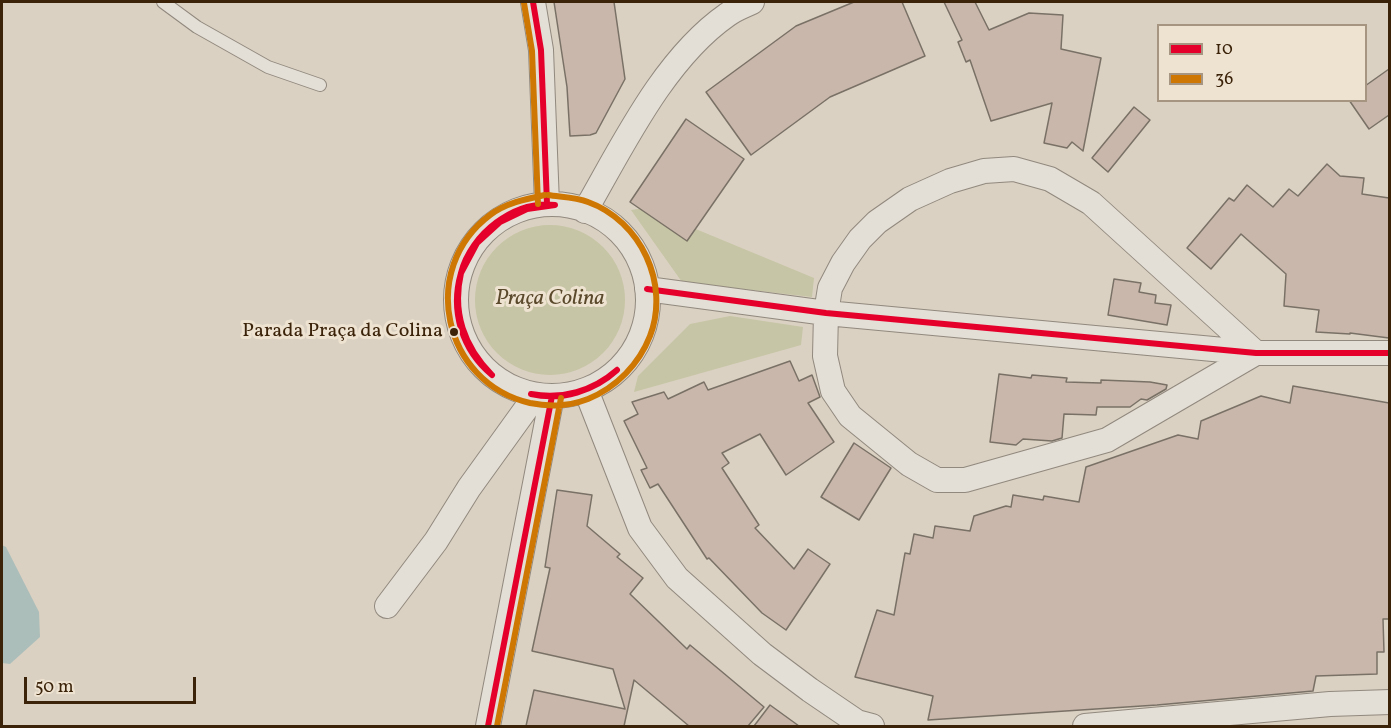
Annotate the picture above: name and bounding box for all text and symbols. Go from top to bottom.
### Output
legend [1157,24,1367,102]
text: 10 [1215,37,1233,62]
text: 36 [1215,67,1233,92]
park label: Praça Colina [495,287,605,313]
place label: Parada Praça da Colina [242,320,443,344]
marker: Parada Praça da Colina [448,326,460,338]
scale bar [27,665,200,703]
text: 50 m [35,675,74,700]

